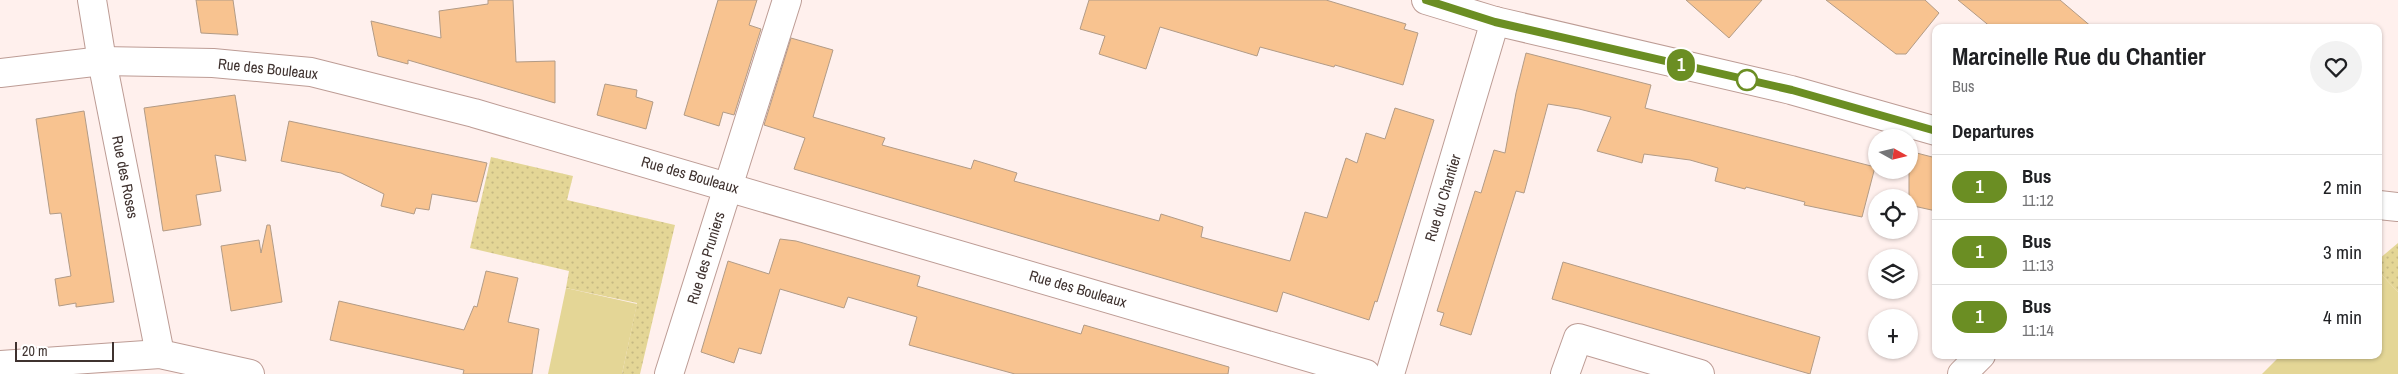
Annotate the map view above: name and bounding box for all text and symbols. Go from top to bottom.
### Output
text: Marcinelle Rue du Chantier [1952,40,2206,72]
button: heart [2310,41,2362,93]
line badge: 1 [1665,49,1697,81]
text: 1 [1677,52,1685,77]
street label: Rue des Bouleaux [217,53,320,84]
unlabelled marker [1736,69,1758,91]
text: Bus [1952,75,1975,97]
text: Departures [1952,118,2034,144]
north arrow [1868,129,1918,179]
map controls [1868,129,1918,359]
street label: Rue des Roses [107,134,144,220]
street label: Rue des Bouleaux [639,151,742,199]
street label: Rue du Chantier [1419,152,1466,244]
text: Bus [2022,163,2051,189]
text: 1 [1975,174,1984,199]
text: 2 min [2323,174,2362,200]
button: locate [1868,189,1918,239]
text: 11:12 [2022,189,2054,211]
street label: Rue des Pruniers [681,209,730,307]
text: Bus [2022,228,2051,254]
text: 1 [1975,239,1984,264]
text: 3 min [2323,239,2362,265]
button: layers [1868,249,1918,299]
text: 11:13 [2022,254,2054,276]
street label: Rue des Bouleaux [1027,265,1130,313]
text: Bus [2022,293,2051,319]
text: 1 [1975,304,1984,329]
text: 4 min [2323,304,2362,330]
button: + [1868,309,1918,359]
text: 11:14 [2022,319,2054,341]
scale bar [15,339,114,362]
text: 20 m [22,342,48,360]

